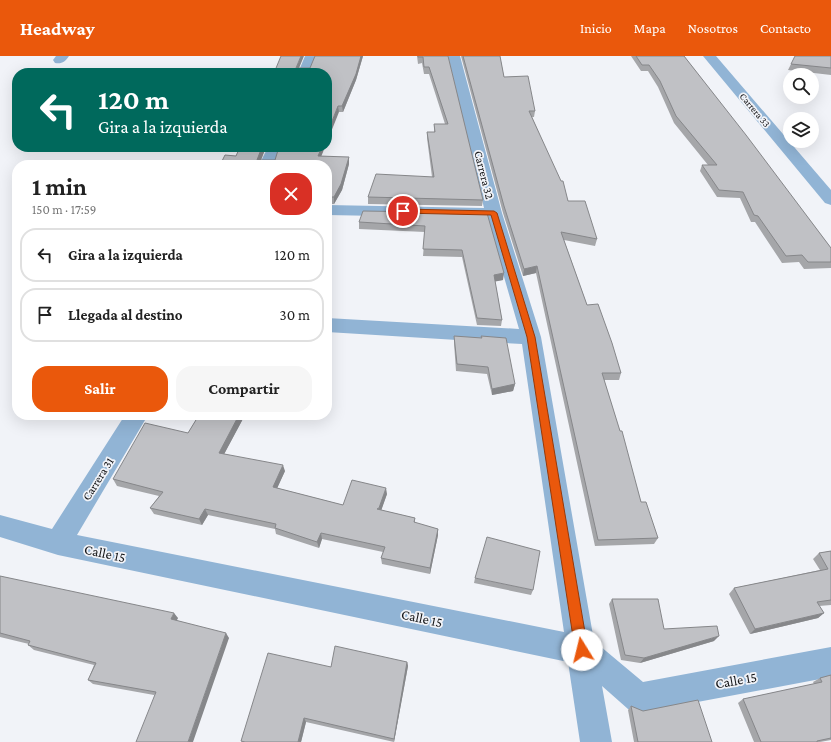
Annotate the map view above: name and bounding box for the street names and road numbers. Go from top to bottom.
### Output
street label: Carrera 33 [738,91,773,129]
street label: Carrera 32 [471,149,497,201]
street label: Carrera 31 [79,455,117,503]
street label: Calle 15 [83,541,127,565]
street label: Calle 15 [400,606,444,630]
street label: Calle 15 [714,668,758,692]

